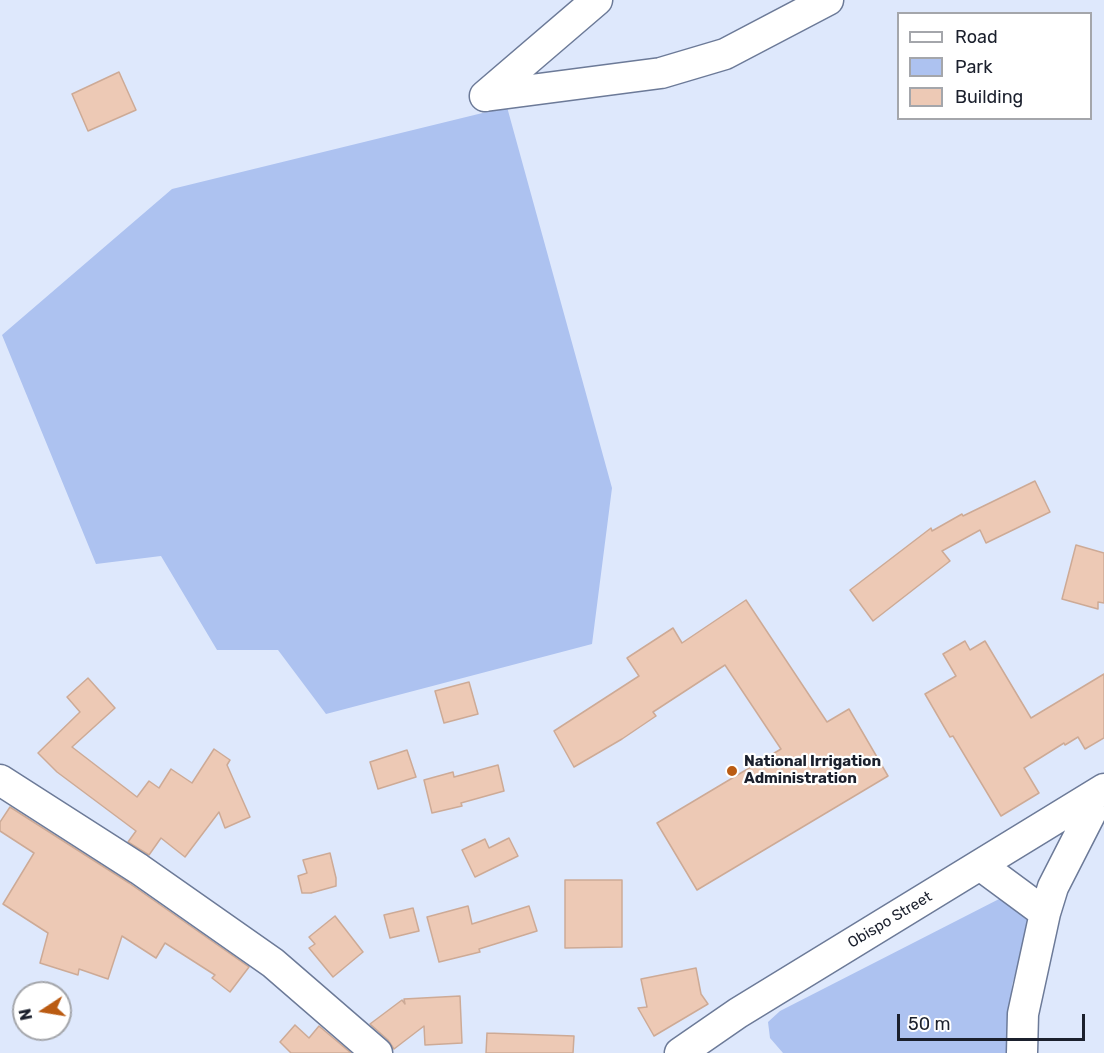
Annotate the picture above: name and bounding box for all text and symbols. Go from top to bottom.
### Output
legend [897,12,1092,120]
text: Road [955,26,998,48]
text: Park [955,56,992,78]
text: Building [955,86,1023,108]
place label: National Irrigation Administration [744,753,881,788]
marker: National Irrigation Administration [725,764,739,778]
street label: Obispo Street [845,888,935,952]
north arrow [12,981,72,1041]
scale bar [900,1002,1088,1040]
text: N [15,1007,36,1022]
text: 50 m [908,1013,951,1035]

